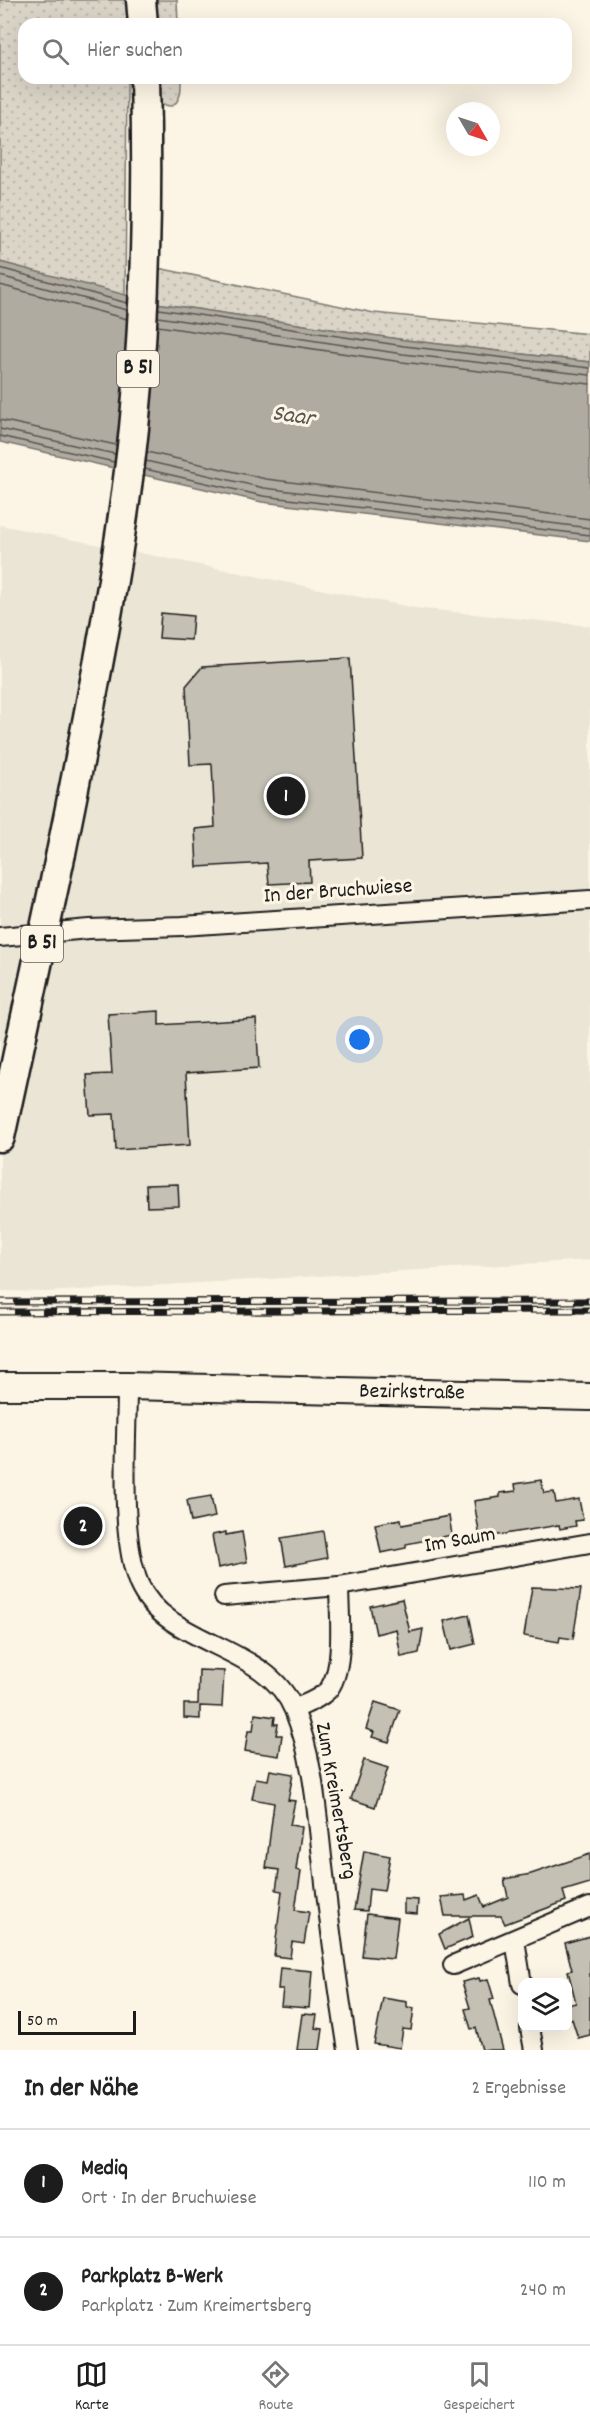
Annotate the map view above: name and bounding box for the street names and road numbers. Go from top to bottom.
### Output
road number: B 51 [117,351,159,387]
street label: In der Bruchwiese [263,871,413,913]
road number: B 51 [21,926,63,962]
street label: Bezirkstraße [359,1377,465,1409]
street label: Im Saum [422,1520,498,1562]
street label: Zum Kreimertsberg [306,1720,364,1882]

